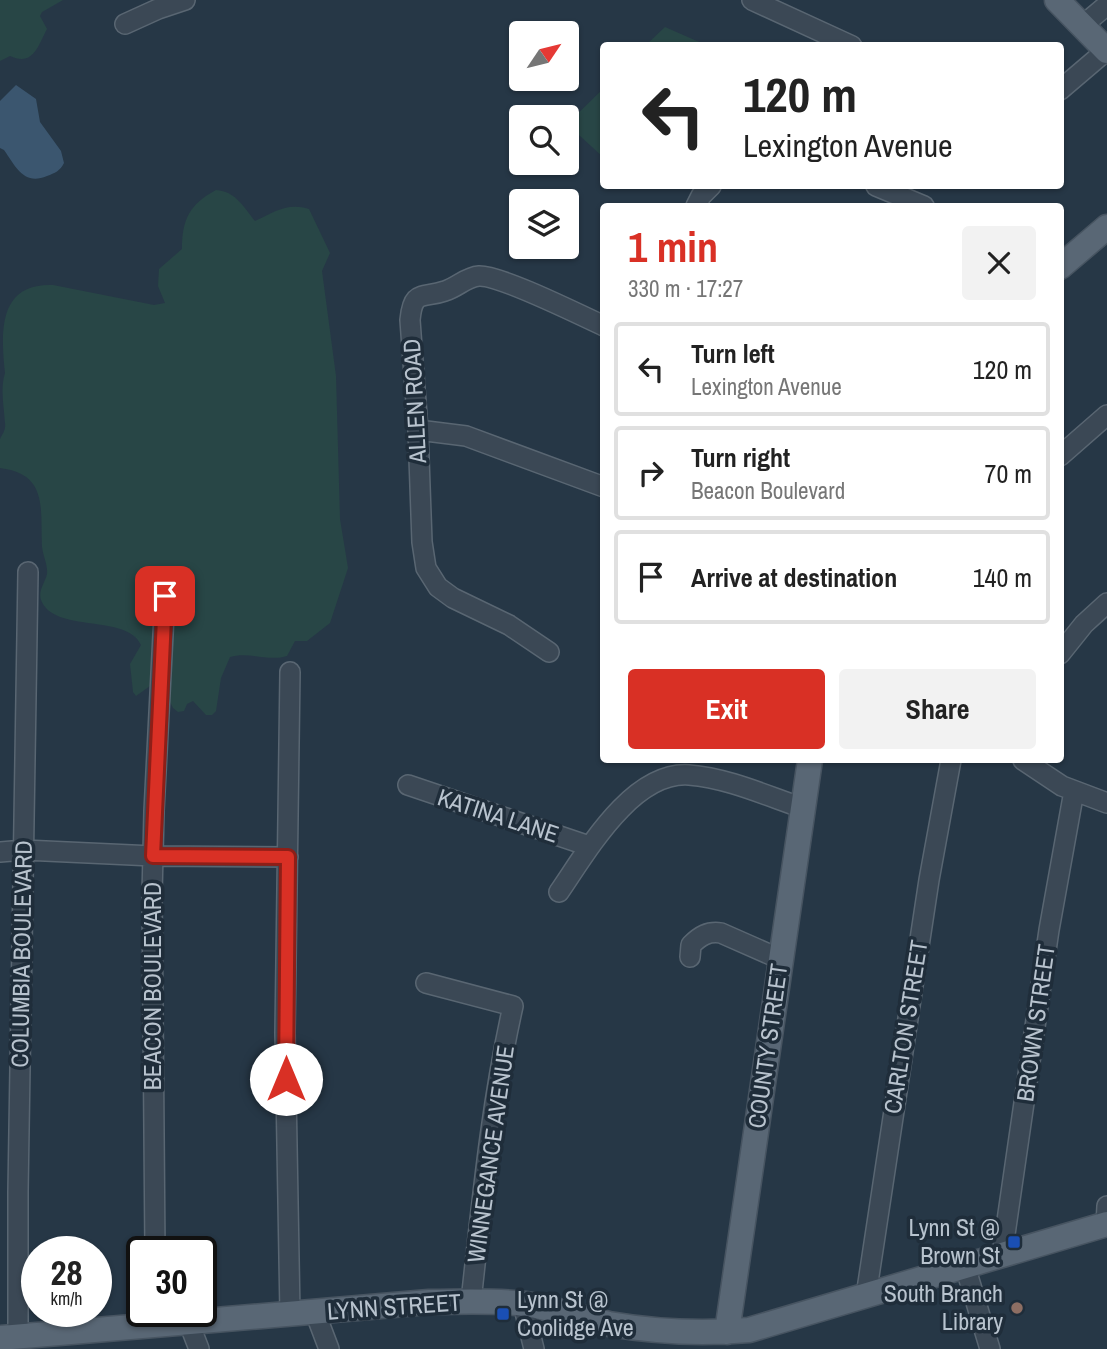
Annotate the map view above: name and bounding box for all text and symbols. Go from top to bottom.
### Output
north arrow [509,21,579,91]
map controls [509,21,579,259]
text: 120 m [743,61,857,127]
icon: left [628,70,719,161]
button: search [509,105,579,175]
text: Lexington Avenue [743,124,953,167]
button: layers [509,189,579,259]
text: 1 min [628,219,718,275]
button: close [962,226,1036,300]
text: 330 m · 17:27 [628,273,743,304]
text: Turn left [691,336,775,371]
street label: ALLEN ROAD [395,338,433,465]
icon: left [632,350,670,388]
text: 120 m [973,352,1032,387]
text: Lexington Avenue [691,371,842,402]
text: Turn right [691,440,790,475]
icon: right [632,454,670,492]
text: 70 m [985,456,1032,491]
text: Beacon Boulevard [691,475,845,506]
icon: arrive [632,558,670,596]
text: Arrive at destination [691,560,897,595]
text: 140 m [973,560,1032,595]
pin [135,566,195,626]
icon: arrive [146,577,184,615]
button: Exit [628,669,825,749]
button: Share [839,669,1036,749]
street label: KATINA LANE [434,780,563,850]
street label: COLUMBIA BOULEVARD [3,840,39,1068]
street label: BEACON BOULEVARD [136,882,168,1090]
street label: CARLTON STREET [875,938,935,1116]
street label: BROWN STREET [1008,942,1062,1104]
street label: COUNTY STREET [740,962,794,1130]
position arrow [249,1042,323,1116]
street label: WINNEGANCE AVENUE [459,1043,521,1265]
place label: Lynn St @ Brown St [909,1211,1001,1271]
marker: Lynn St @ Brown St [1006,1234,1022,1250]
speed limit sign: 30 [126,1236,217,1327]
text: 28 [51,1249,82,1296]
place label: South Branch Library [884,1277,1003,1337]
place label: Lynn St @ Coolidge Ave [517,1283,634,1343]
street label: LYNN STREET [326,1285,462,1327]
text: km/h [51,1286,83,1311]
marker: South Branch Library [1009,1300,1025,1316]
marker: Lynn St @ Coolidge Ave [495,1306,511,1322]

